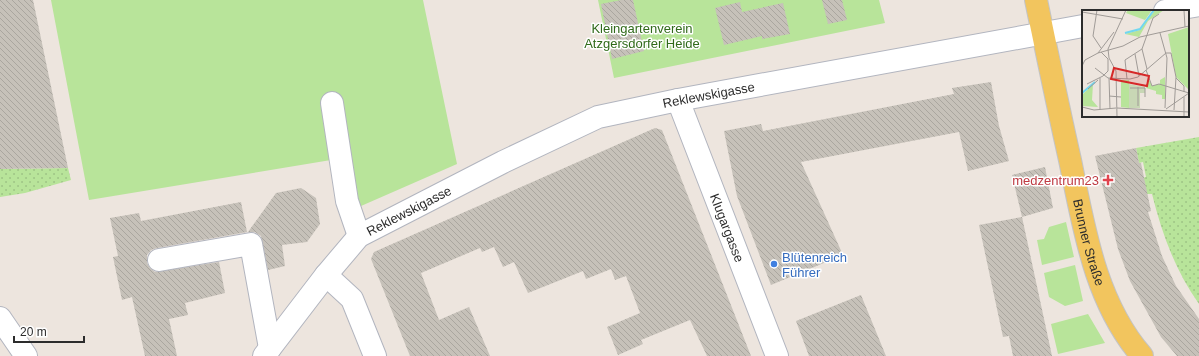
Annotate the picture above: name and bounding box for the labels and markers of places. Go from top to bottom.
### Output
place label: medzentrum23 [1012,173,1099,188]
marker: medzentrum23 [1102,174,1114,186]
place label: Blütenreich Führer [782,250,847,280]
marker: Blütenreich Führer [769,259,779,269]

